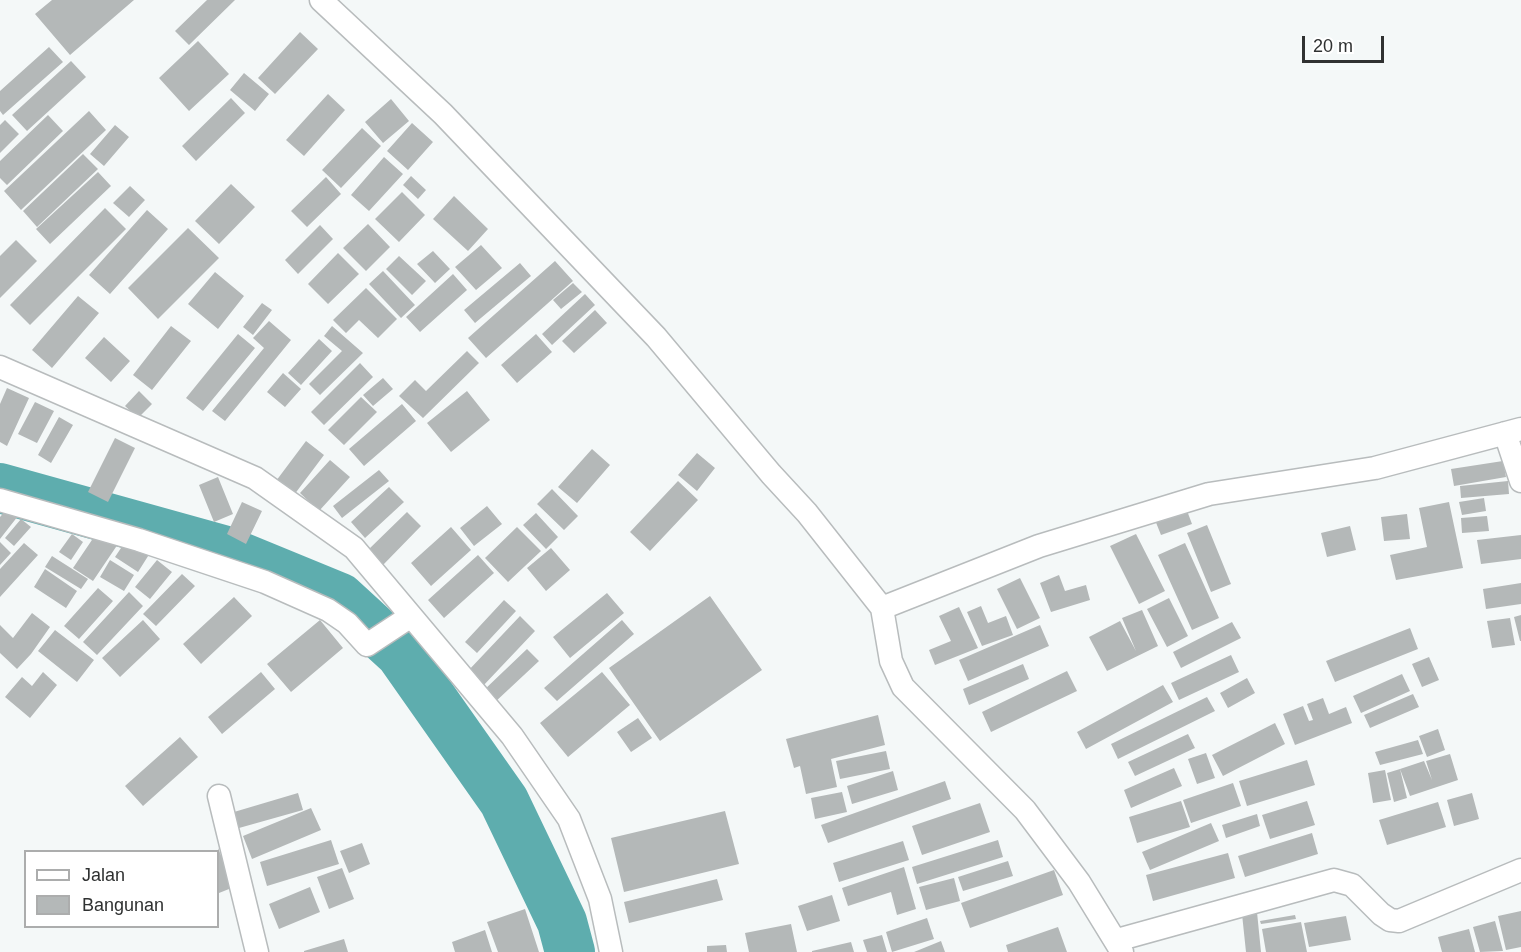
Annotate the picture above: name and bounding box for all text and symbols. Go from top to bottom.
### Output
scale bar [1305,24,1388,62]
text: 20 m [1313,36,1353,56]
legend [24,850,219,928]
text: Jalan [82,865,125,885]
text: Bangunan [82,895,164,915]

